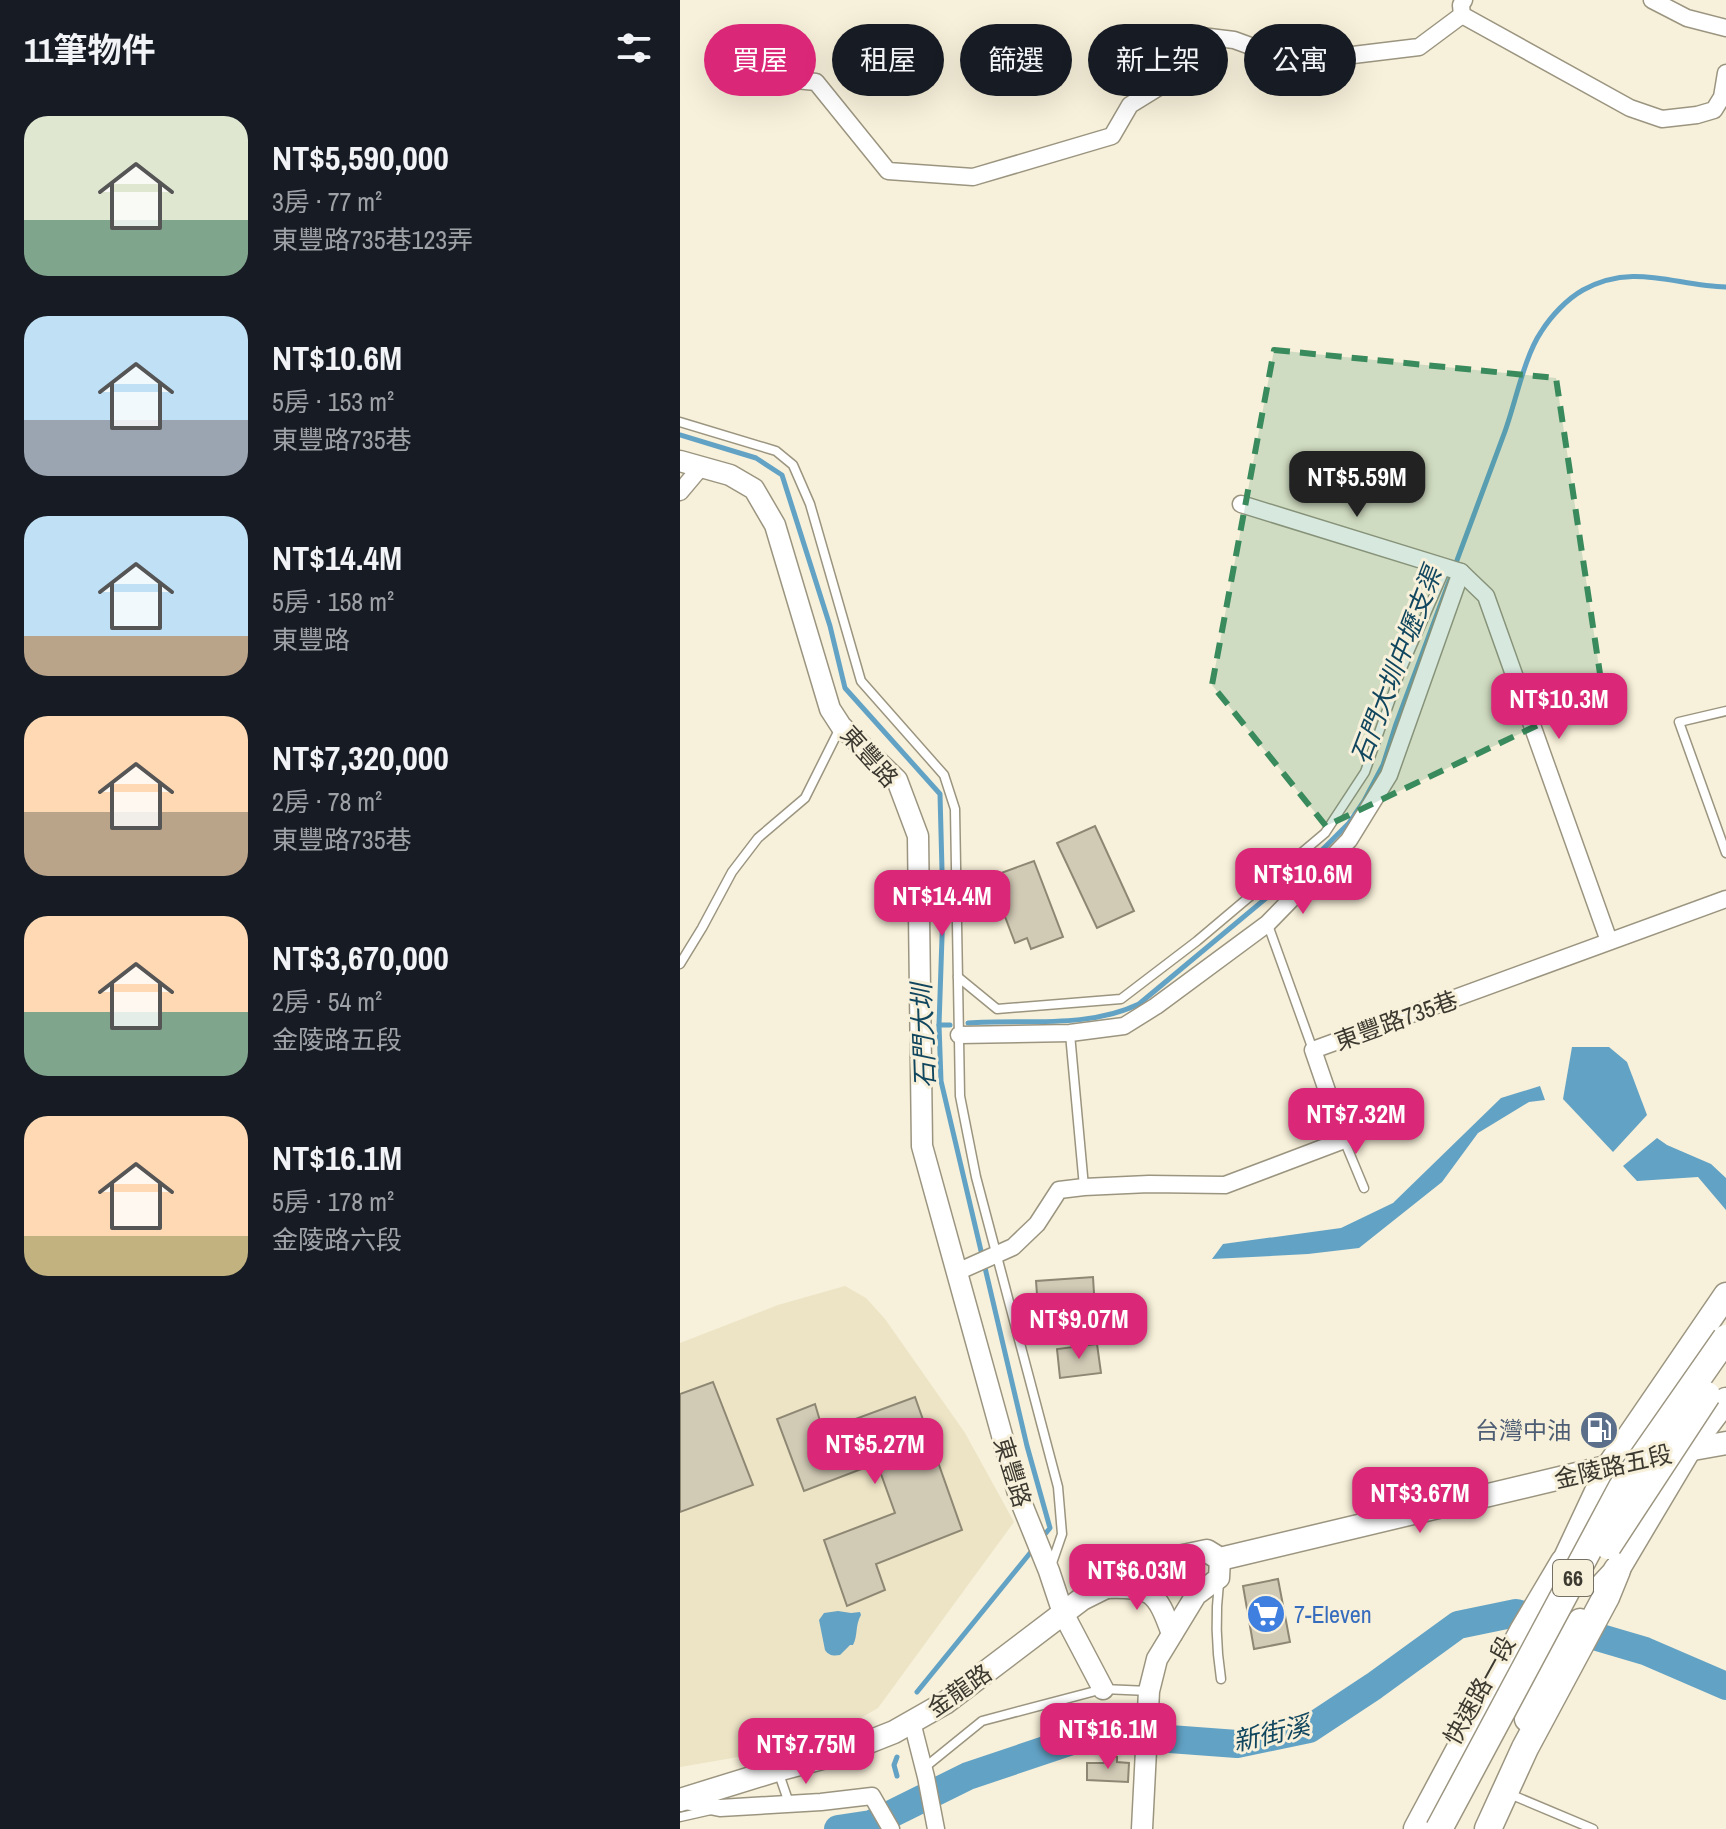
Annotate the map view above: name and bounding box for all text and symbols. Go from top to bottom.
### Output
chip: 買屋 [704,24,816,96]
chip: 租屋 [832,24,944,96]
chip: 篩選 [960,24,1072,96]
chip: 新上架 [1088,24,1228,96]
chip: 公寓 [1244,24,1356,96]
icon: filters [612,26,656,70]
text: 11筆物件 [24,27,155,73]
text: NT$5,590,000 [272,135,449,181]
icon: home [88,148,184,244]
text: 3房 · 77 m² [272,184,382,219]
text: 東豐路735巷123弄 [272,222,473,257]
text: NT$10.6M [272,335,402,381]
icon: home [88,348,184,444]
text: 5房 · 153 m² [272,384,394,419]
text: 東豐路735巷 [272,422,412,457]
pin: NT$5.59M [1274,451,1440,519]
text: NT$5.59M [1307,459,1407,494]
text: NT$14.4M [272,535,402,581]
icon: home [88,548,184,644]
water label: 石門大圳中壢支渠 [1342,558,1451,768]
text: 5房 · 158 m² [272,584,394,619]
text: 東豐路 [272,622,350,657]
pin: NT$10.3M [1476,673,1642,741]
text: NT$10.3M [1509,681,1609,716]
street label: 東豐路 [834,719,906,793]
text: NT$7,320,000 [272,735,449,781]
icon: home [88,748,184,844]
text: 2房 · 78 m² [272,784,382,819]
text: 東豐路735巷 [272,822,412,857]
pin: NT$10.6M [1220,848,1386,916]
text: NT$10.6M [1253,856,1353,891]
pin: NT$14.4M [859,870,1025,938]
text: NT$14.4M [892,878,992,913]
text: NT$3,670,000 [272,935,449,981]
icon: home [88,948,184,1044]
water label: 石門大圳 [904,979,942,1089]
street label: 東豐路735巷 [1330,983,1462,1057]
text: 2房 · 54 m² [272,984,382,1019]
text: 金陵路五段 [272,1022,402,1057]
pin: NT$7.32M [1273,1088,1439,1156]
text: NT$7.32M [1306,1096,1406,1131]
text: NT$16.1M [272,1135,402,1181]
icon: home [88,1148,184,1244]
text: 5房 · 178 m² [272,1184,394,1219]
text: 金陵路六段 [272,1222,402,1257]
pin: NT$9.07M [996,1293,1162,1361]
text: NT$9.07M [1029,1301,1129,1336]
fuel station icon: 台灣中油 [1578,1409,1620,1451]
place label: 台灣中油 [1475,1414,1571,1446]
pin: NT$5.27M [792,1418,958,1486]
text: NT$5.27M [825,1426,925,1461]
street label: 東豐路 [987,1433,1039,1511]
street label: 金陵路五段 [1551,1437,1675,1495]
pin: NT$3.67M [1337,1467,1503,1535]
text: NT$3.67M [1370,1475,1470,1510]
pin: NT$6.03M [1054,1544,1220,1612]
text: NT$6.03M [1087,1552,1187,1587]
road number: 66 [1553,1560,1593,1596]
supermarket icon: 7-Eleven [1245,1593,1287,1635]
place label: 7-Eleven [1294,1598,1372,1630]
street label: 快速路一段 [1436,1630,1522,1750]
street label: 金龍路 [920,1656,998,1724]
pin: NT$16.1M [1025,1703,1191,1771]
water label: 新街溪 [1229,1706,1317,1759]
text: NT$16.1M [1058,1711,1158,1746]
pin: NT$7.75M [723,1718,889,1786]
text: NT$7.75M [756,1726,856,1761]

